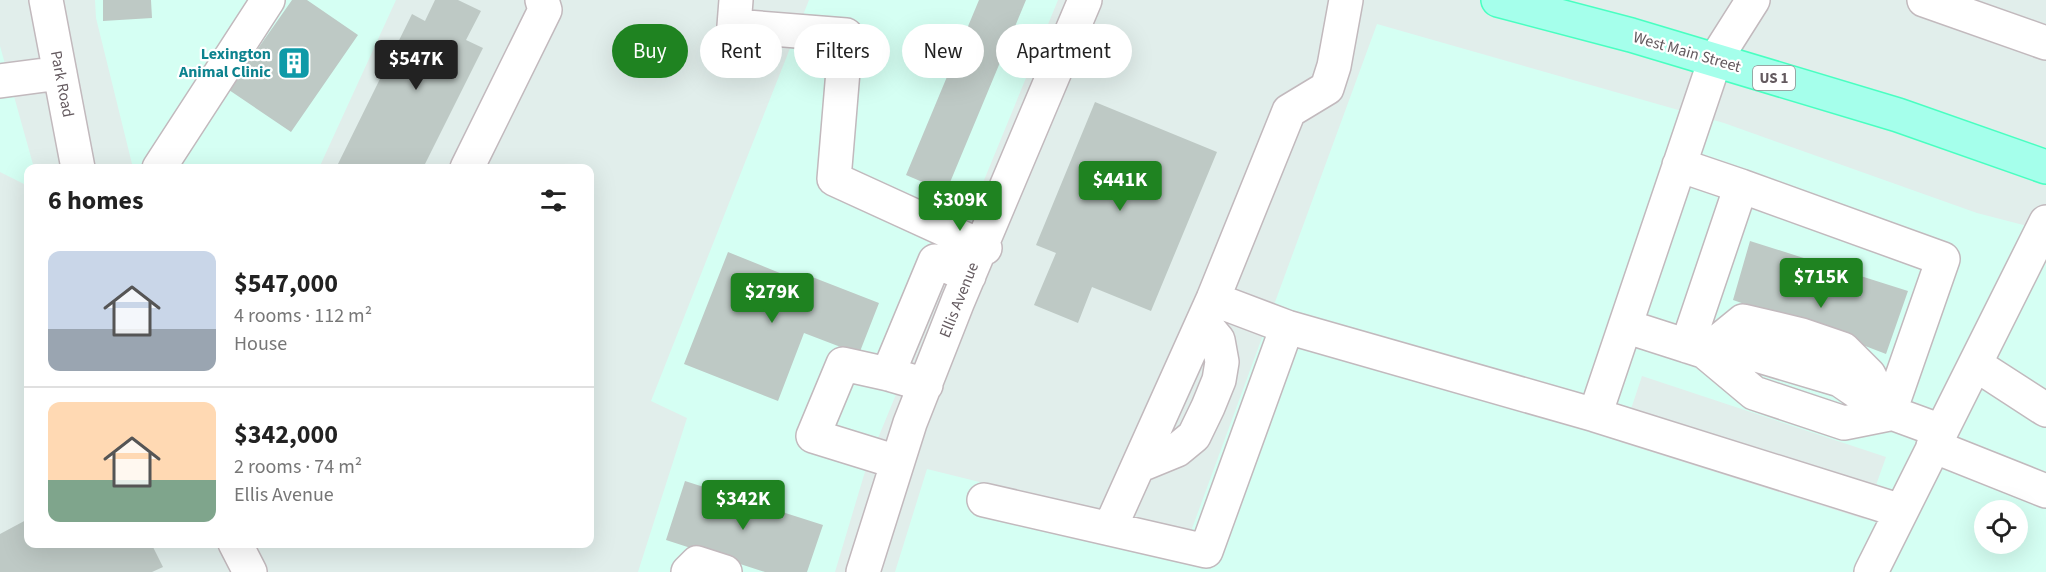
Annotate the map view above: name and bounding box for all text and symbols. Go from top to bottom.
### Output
chip: Buy [612,24,688,78]
chip: Rent [700,24,782,78]
chip: Filters [794,24,890,78]
chip: New [902,24,984,78]
chip: Apartment [996,24,1132,78]
street label: West Main Street [1631,26,1744,78]
pin: $547K [374,40,458,91]
place label: Lexington Animal Clinic [178,43,271,83]
building icon: Lexington Animal Clinic [276,45,312,81]
text: $547K [389,45,443,73]
street label: Park Road [45,49,79,119]
road number: US 1 [1753,66,1795,90]
pin: $441K [1078,161,1162,212]
text: $441K [1093,166,1147,194]
pin: $309K [918,181,1002,232]
text: 6 homes [48,182,143,219]
icon: filters [537,184,570,217]
text: $309K [933,186,987,214]
pin: $715K [1779,258,1863,309]
street label: Ellis Avenue [934,259,984,341]
text: $715K [1794,263,1848,291]
text: $547,000 [234,265,338,302]
pin: $279K [730,273,814,324]
icon: home [96,275,168,347]
text: $279K [745,278,799,306]
text: 4 rooms · 112 m² [234,302,372,330]
text: House [234,330,287,358]
text: $342,000 [234,416,338,453]
icon: home [96,426,168,498]
text: 2 rooms · 74 m² [234,453,362,481]
pin: $342K [701,480,785,531]
text: Ellis Avenue [234,481,334,509]
text: $342K [716,485,770,513]
map controls [1974,500,2028,554]
button: locate [1974,500,2028,554]

